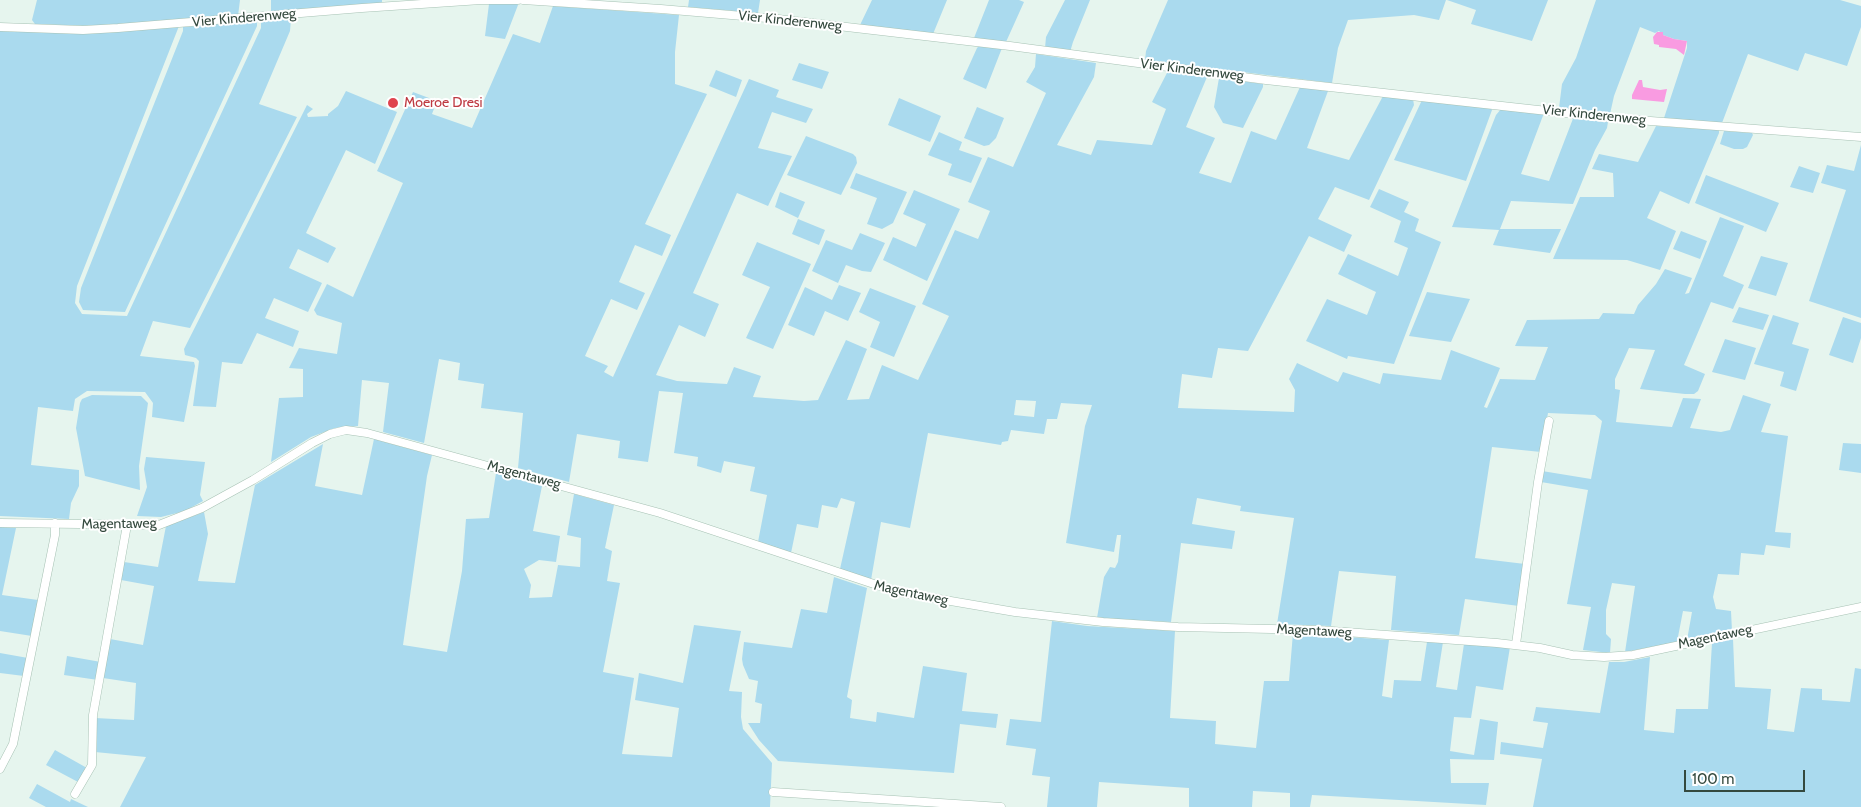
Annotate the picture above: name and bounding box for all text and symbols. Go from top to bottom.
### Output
street label: Vier Kinderenweg [191,5,297,31]
street label: Vier Kinderenweg [737,7,843,35]
street label: Vier Kinderenweg [1139,55,1245,85]
place label: Moeroe Dresi [404,95,483,111]
marker: Moeroe Dresi [386,96,400,110]
street label: Vier Kinderenweg [1541,101,1647,129]
street label: Magentaweg [485,457,563,493]
street label: Magentaweg [81,515,157,533]
street label: Magentaweg [872,577,950,609]
street label: Magentaweg [1276,621,1352,641]
street label: Magentaweg [1676,621,1754,653]
scale bar [1686,760,1807,792]
text: 100 m [1692,770,1734,788]

